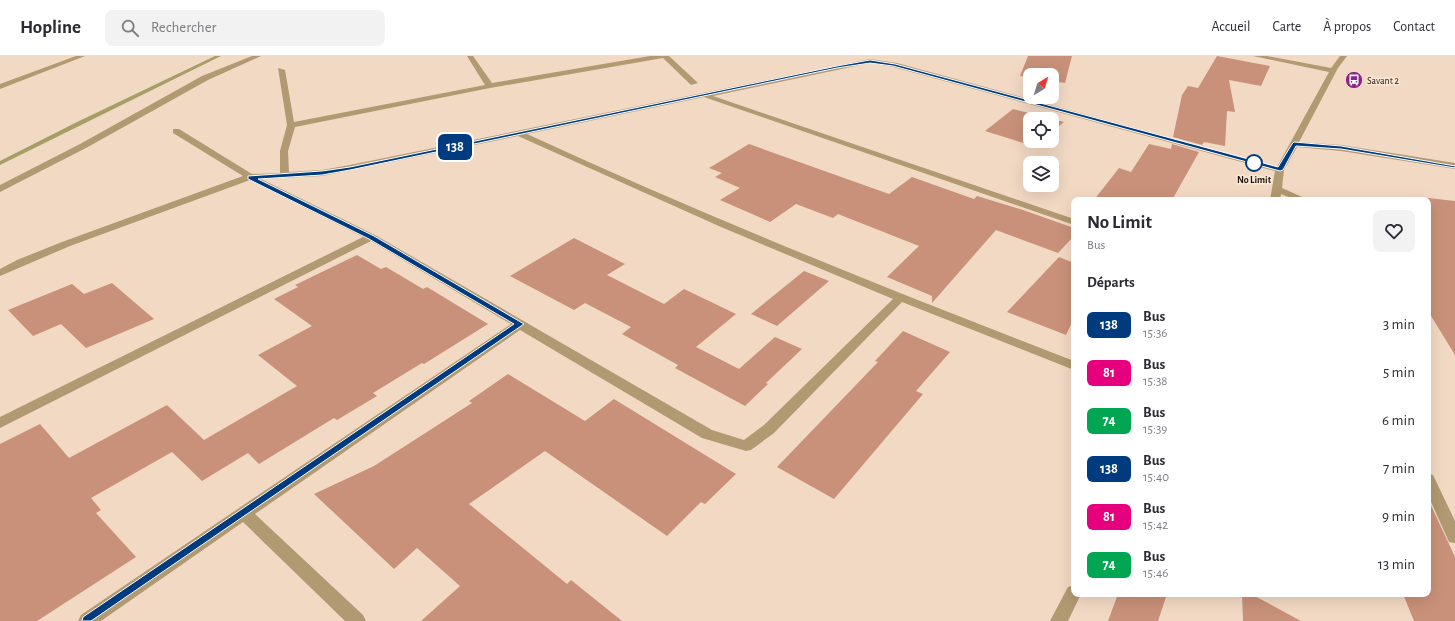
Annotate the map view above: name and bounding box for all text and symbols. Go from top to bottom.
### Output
search box [105,10,385,46]
icon: search [119,17,141,39]
text: Hopline [20,18,81,37]
text: Rechercher [151,20,216,35]
text: Accueil [1211,20,1250,34]
text: Carte [1272,20,1301,34]
text: À propos [1323,20,1371,34]
text: Contact [1393,20,1435,34]
north arrow [1023,68,1059,104]
map controls [1023,68,1059,192]
bus stop icon: Savant 2 [1344,70,1364,90]
place label: Savant 2 [1367,76,1400,86]
button: locate [1023,112,1059,148]
line badge: 138 [432,134,478,160]
text: 138 [446,140,464,154]
marker: No Limit [1245,154,1263,172]
button: layers [1023,156,1059,192]
place label: No Limit [1237,175,1272,185]
button: heart [1373,210,1415,252]
text: No Limit [1087,213,1152,232]
text: Bus [1087,239,1105,252]
text: Départs [1087,275,1135,290]
text: Bus [1143,309,1165,324]
text: 3 min [1383,317,1415,332]
text: 138 [1100,318,1118,332]
text: 15:36 [1143,327,1167,340]
text: Bus [1143,357,1165,372]
text: 5 min [1383,365,1415,380]
text: 81 [1103,366,1115,380]
text: 15:38 [1143,375,1167,388]
text: Bus [1143,405,1165,420]
text: 6 min [1382,413,1415,428]
text: 74 [1102,414,1116,428]
text: 15:39 [1143,423,1167,436]
text: Bus [1143,453,1165,468]
text: 7 min [1383,461,1415,476]
text: 138 [1100,462,1118,476]
text: 15:40 [1143,471,1169,484]
text: Bus [1143,501,1165,516]
text: 9 min [1382,509,1415,524]
text: 81 [1103,510,1115,524]
text: 15:42 [1143,519,1168,532]
text: Bus [1143,549,1165,564]
text: 13 min [1378,557,1415,572]
text: 74 [1102,558,1116,572]
text: 15:46 [1143,567,1168,580]

